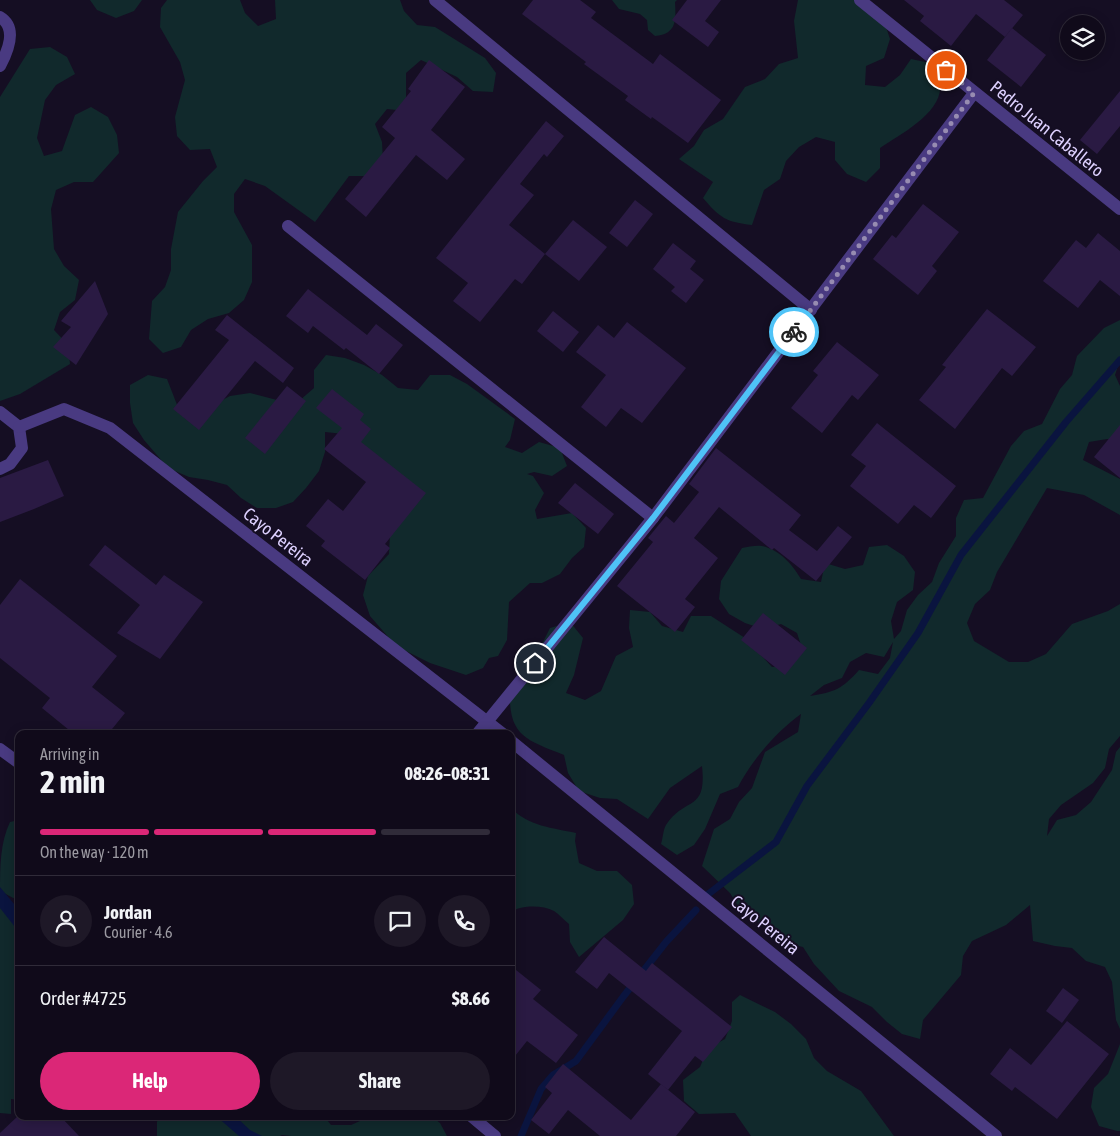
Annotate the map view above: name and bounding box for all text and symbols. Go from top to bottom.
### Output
map controls [1060,15,1105,60]
button: layers [1060,15,1105,60]
pin [925,49,967,91]
icon: bag [932,56,960,84]
street label: Pedro Juan Caballero [986,76,1108,181]
courier [769,307,819,357]
icon: bike [780,318,808,346]
street label: Cayo Pereira [239,503,317,570]
pin [514,642,556,684]
icon: home [521,649,549,677]
text: Arriving in [40,745,100,763]
text: 08:26–08:31 [404,762,490,784]
text: 2 min [40,763,105,800]
text: On the way · 120 m [40,843,149,861]
street label: Cayo Pereira [727,891,804,959]
button: person [40,895,92,947]
button: chat [374,895,426,947]
button: phone [438,895,490,947]
text: Jordan [104,901,152,923]
text: Courier · 4.6 [104,923,173,941]
text: Order #4725 [40,987,127,1009]
text: $8.66 [452,987,490,1009]
button: Help [40,1052,260,1110]
button: Share [270,1052,490,1110]

